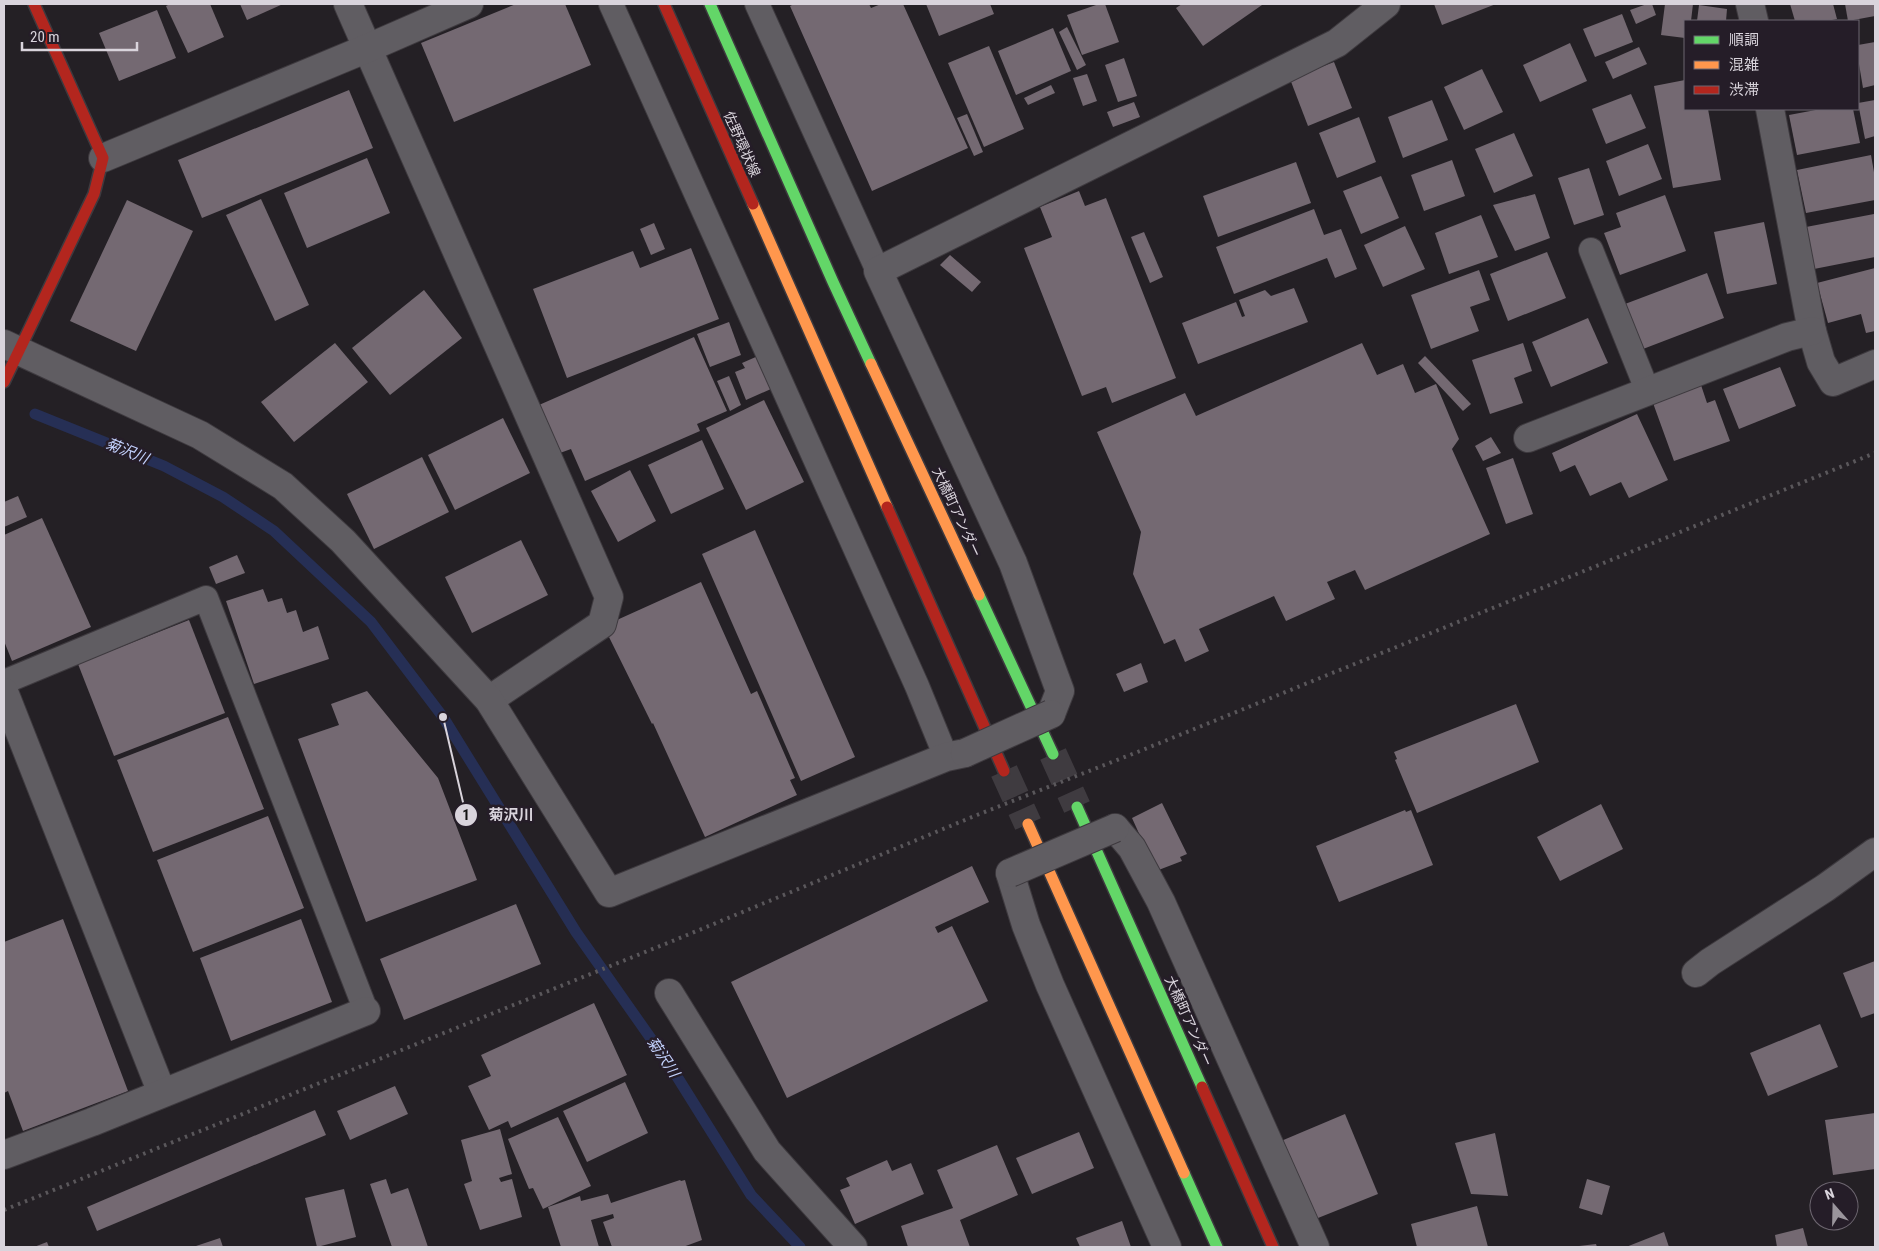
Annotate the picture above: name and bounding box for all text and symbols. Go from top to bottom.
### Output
scale bar [22,20,138,52]
legend [1684,20,1859,110]
text: 20 m [30,28,60,46]
text: 順調 [1729,31,1759,49]
text: 混雑 [1729,56,1759,74]
text: 渋滞 [1729,81,1759,99]
street label: 佐野環状線 [720,109,764,179]
water label: 菊沢川 [103,434,153,469]
street label: 大橋町アンダー [929,464,985,560]
callout: 菊沢川 [454,800,544,830]
text: 1 [462,806,470,824]
text: 菊沢川 [488,806,534,824]
street label: 大橋町アンダー [1162,973,1216,1069]
water label: 菊沢川 [643,1033,684,1082]
north arrow [1809,1181,1859,1231]
text: N [1823,1185,1836,1203]

